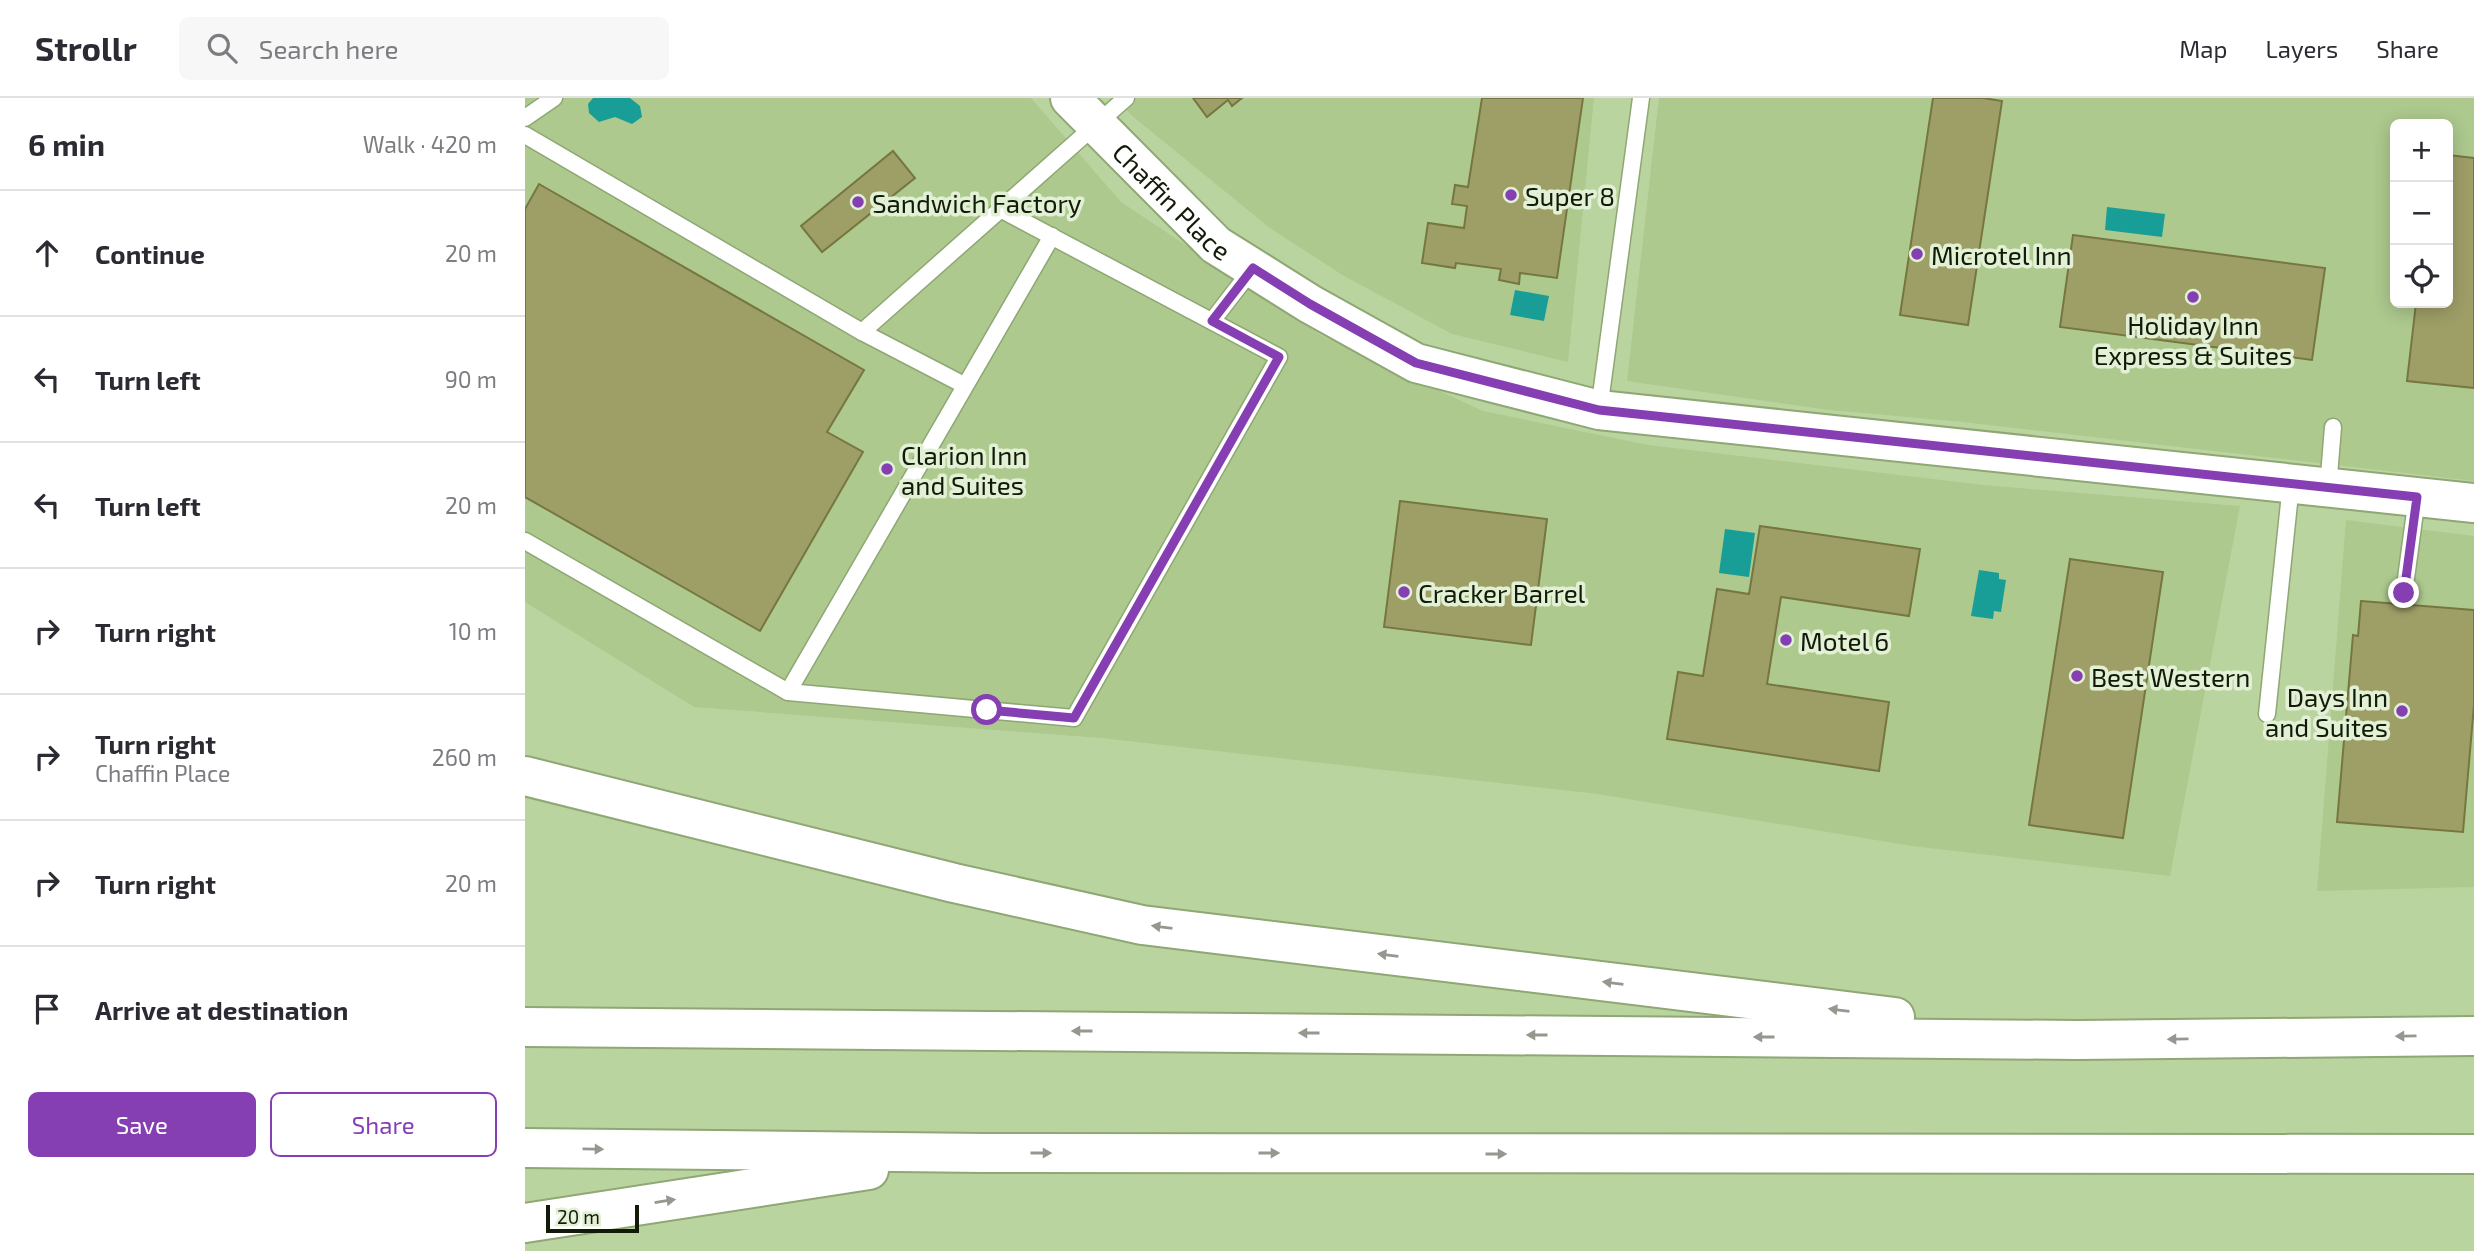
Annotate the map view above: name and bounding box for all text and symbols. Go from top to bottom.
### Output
search box [179,17,669,80]
text: Strollr [35,28,137,68]
icon: search [203,29,241,67]
text: Search here [259,33,398,64]
text: Map [2179,34,2227,63]
text: Layers [2265,34,2338,63]
text: Share [2376,34,2439,63]
map controls [2390,119,2453,308]
button: + [2390,119,2453,182]
text: 6 min [28,126,105,162]
text: Walk · 420 m [363,130,497,158]
street label: Chaffin Place [1107,136,1236,266]
place label: Super 8 [1525,180,1615,211]
button: − [2390,182,2453,245]
place label: Sandwich Factory [872,187,1082,218]
marker: Super 8 [1503,187,1519,203]
marker: Sandwich Factory [850,194,866,210]
icon: ahead [28,234,66,272]
text: Continue [95,238,205,269]
text: 20 m [445,239,497,267]
place label: Microtel Inn [1931,239,2072,270]
button: locate [2390,245,2453,308]
marker: Microtel Inn [1909,246,1925,262]
marker: Holiday Inn Express & Suites [2185,289,2201,305]
place label: Holiday Inn Express & Suites [2094,309,2292,370]
icon: left [28,360,66,398]
text: Turn left [95,364,201,395]
text: 90 m [445,365,497,393]
place label: Clarion Inn and Suites [901,439,1027,500]
marker: Clarion Inn and Suites [879,461,895,477]
icon: left [28,486,66,524]
text: Turn left [95,490,201,521]
text: 20 m [445,491,497,519]
place label: Cracker Barrel [1418,577,1586,608]
route end [2388,577,2419,608]
marker: Cracker Barrel [1396,584,1412,600]
icon: right [28,612,66,650]
text: Turn right [95,616,216,647]
text: 10 m [449,617,497,645]
place label: Motel 6 [1800,625,1889,656]
marker: Motel 6 [1778,632,1794,648]
place label: Best Western [2091,661,2250,692]
marker: Best Western [2069,668,2085,684]
place label: Days Inn and Suites [2265,681,2388,742]
route start [971,694,1002,725]
marker: Days Inn and Suites [2394,703,2410,719]
text: Turn right [95,728,216,759]
icon: right [28,738,66,776]
text: 260 m [432,743,497,771]
text: Chaffin Place [95,759,230,787]
icon: right [28,864,66,902]
text: Turn right [95,868,216,899]
text: 20 m [445,869,497,897]
one-way arrow [1151,922,1173,933]
one-way arrow [1377,949,1399,960]
one-way arrow [1602,977,1624,988]
icon: arrive [28,990,66,1028]
text: Arrive at destination [95,994,348,1025]
one-way arrow [1828,1005,1850,1016]
one-way arrow [1070,1026,1092,1037]
one-way arrow [1298,1027,1320,1039]
one-way arrow [1525,1029,1547,1041]
one-way arrow [1753,1031,1775,1043]
one-way arrow [2395,1031,2417,1042]
one-way arrow [2167,1033,2189,1044]
button: Save [28,1092,256,1157]
button: Share [270,1092,497,1157]
one-way arrow [582,1143,604,1155]
one-way arrow [1030,1147,1052,1159]
one-way arrow [1258,1147,1280,1159]
one-way arrow [1485,1148,1507,1160]
one-way arrow [654,1195,676,1206]
scale bar [546,1202,639,1234]
text: 20 m [557,1205,600,1228]

